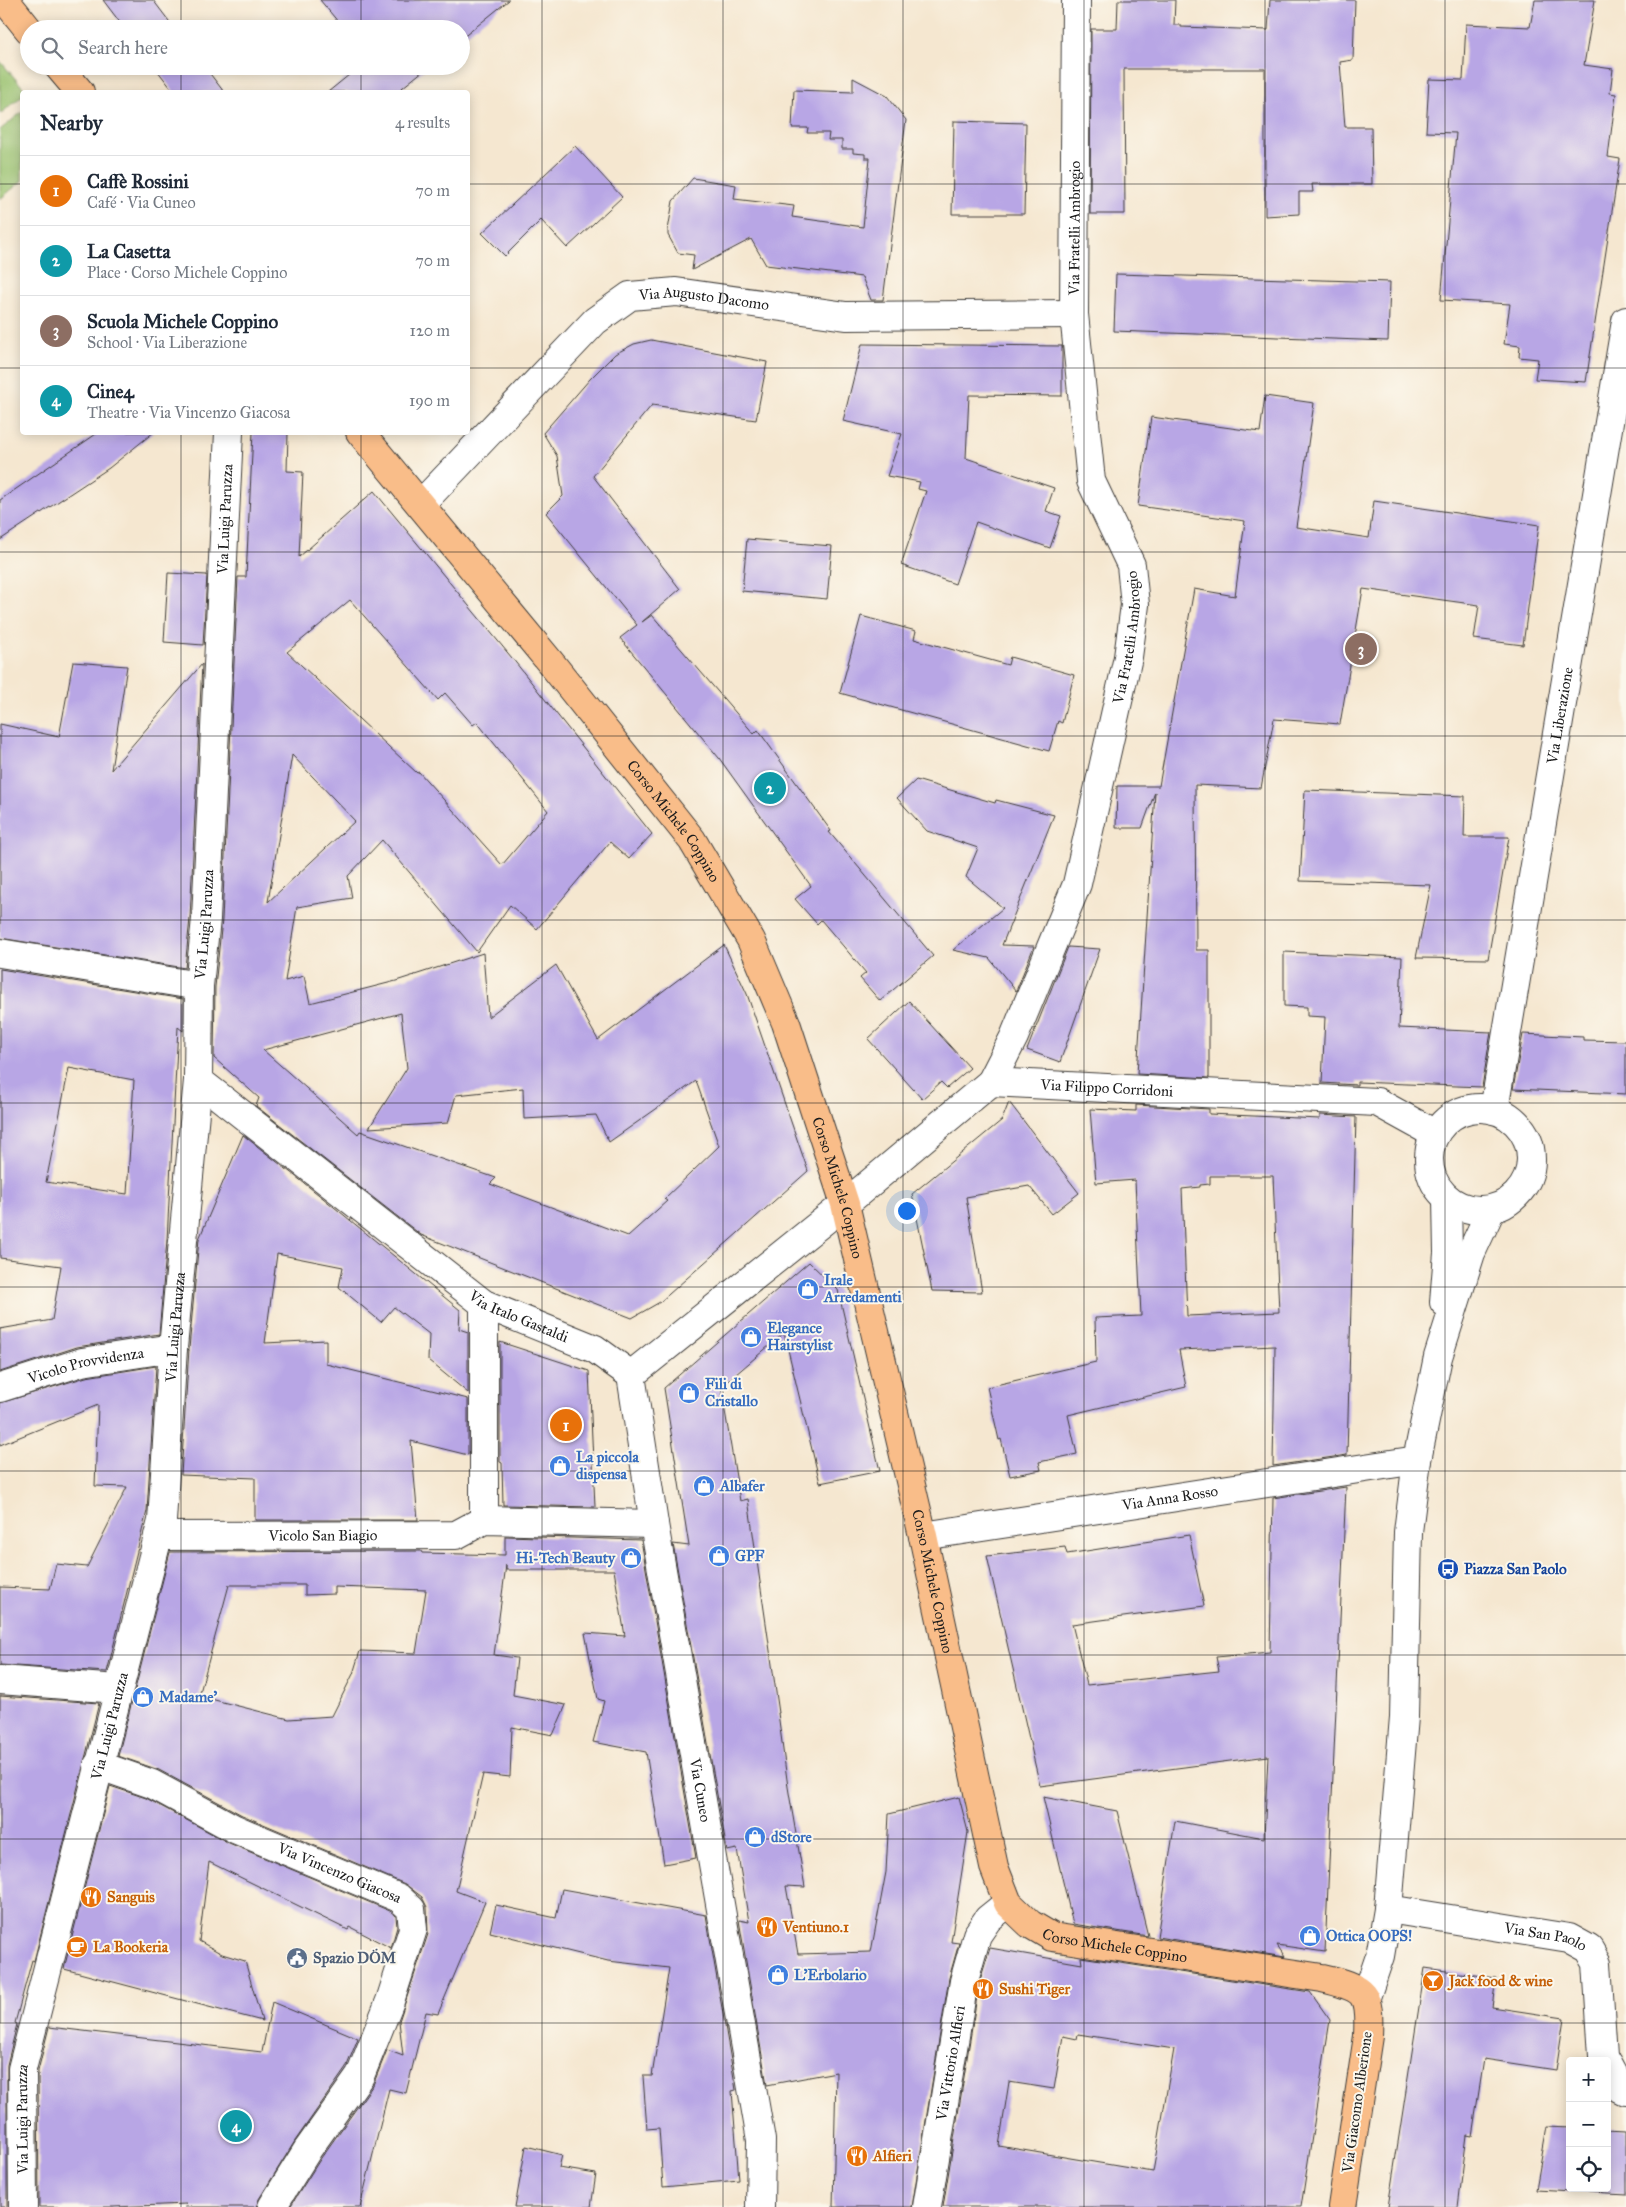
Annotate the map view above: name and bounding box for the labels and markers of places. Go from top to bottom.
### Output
pin: 3 [1345,630,1377,668]
pin: 2 [754,769,786,807]
place label: Irale Arredamenti [823,1271,903,1306]
shop icon: Irale Arredamenti [796,1277,820,1301]
place label: Elegance Hairstylist [767,1319,833,1355]
shop icon: Elegance Hairstylist [739,1325,763,1349]
place label: Fili di Cristallo [705,1375,758,1410]
shop icon: Fili di Cristallo [677,1381,701,1405]
pin: 1 [550,1406,582,1444]
place label: La piccola dispensa [576,1448,640,1484]
shop icon: La piccola dispensa [548,1454,572,1478]
shop icon: Albafer [692,1474,716,1498]
place label: Albafer [719,1477,765,1495]
shop icon: GPF [707,1544,731,1568]
shop icon: Hi-Tech Beauty [619,1546,643,1570]
place label: GPF [735,1547,765,1565]
place label: Hi-Tech Beauty [516,1549,616,1568]
bus stop icon: Piazza San Paolo [1436,1557,1460,1581]
place label: Piazza San Paolo [1464,1560,1567,1578]
shop icon: Madame' [131,1685,155,1709]
place label: Madame' [159,1688,217,1706]
shop icon: dStore [743,1825,767,1849]
place label: dStore [771,1828,813,1846]
restaurant icon: Sanguis [79,1885,103,1909]
place label: Sanguis [107,1888,155,1907]
restaurant icon: Ventiuno.1 [755,1915,779,1939]
place label: Ventiuno.1 [782,1918,849,1936]
shop icon: Ottica OOPS! [1298,1924,1322,1948]
place label: Ottica OOPS! [1326,1927,1412,1945]
cafe icon: La Bookeria [65,1935,89,1959]
place label: La Bookeria [93,1938,169,1956]
public building icon: Spazio DÖM [285,1946,309,1970]
place label: Spazio DÖM [313,1948,396,1968]
shop icon: L'Erbolario [766,1963,790,1987]
place label: L'Erbolario [794,1966,867,1984]
bar icon: Jack food & wine [1421,1969,1445,1993]
place label: Jack food & wine [1447,1972,1554,1991]
restaurant icon: Sushi Tiger [971,1977,995,2001]
place label: Sushi Tiger [999,1980,1070,1999]
pin: 4 [220,2107,252,2145]
restaurant icon: Alfieri [845,2144,869,2168]
place label: Alfieri [872,2147,913,2165]

